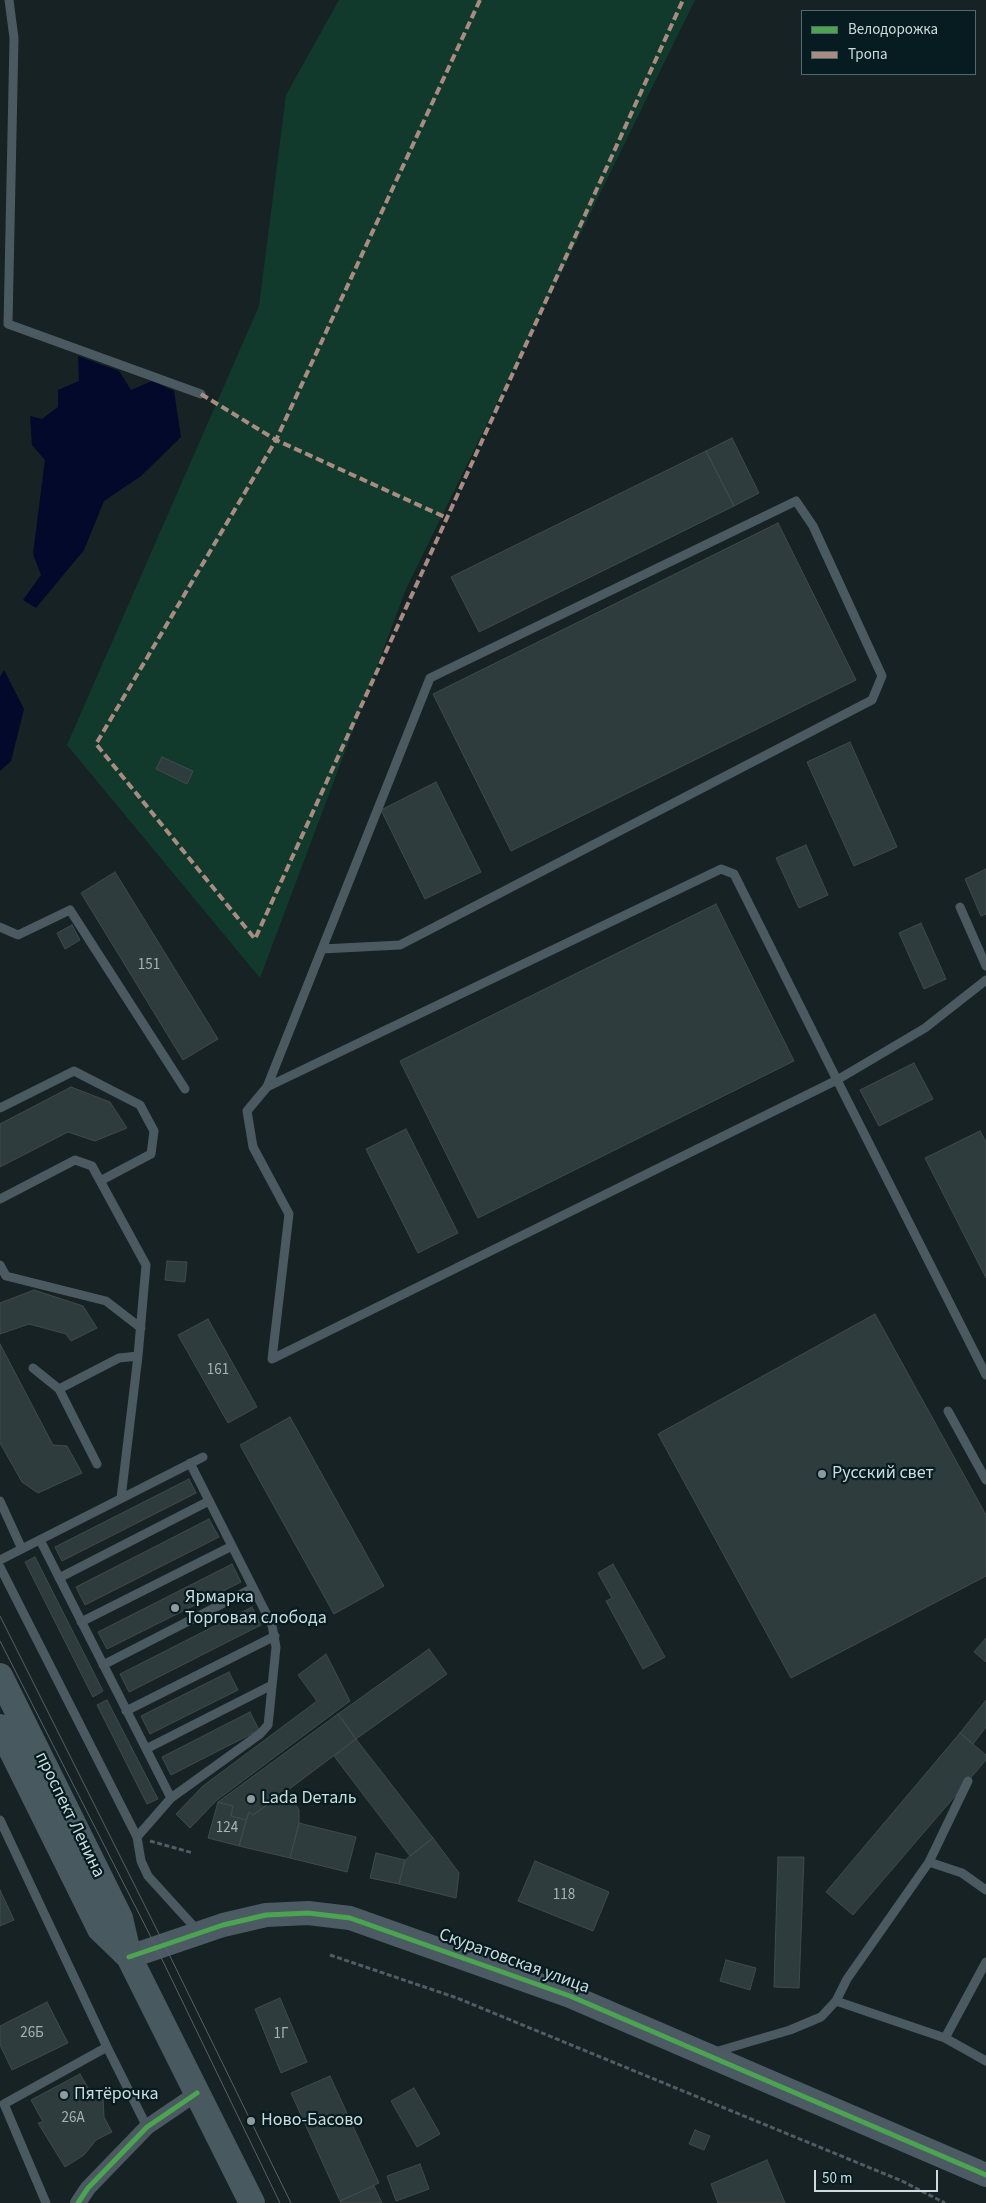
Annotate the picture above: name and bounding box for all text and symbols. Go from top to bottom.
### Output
legend [801,10,976,75]
text: Велодорожка [848,19,938,40]
text: Тропа [848,44,888,65]
house number: 151 [138,957,160,975]
house number: 161 [207,1362,229,1380]
place label: Русский свет [832,1463,934,1485]
marker: Русский свет [816,1468,828,1480]
place label: Ярмарка Торговая слобода [185,1587,327,1630]
marker: Ярмарка Торговая слобода [169,1602,181,1614]
street label: проспект Ленина [29,1749,109,1881]
place label: Lada Dеталь [261,1788,357,1810]
marker: Lada Dеталь [245,1793,257,1805]
house number: 124 [216,1820,238,1838]
house number: 118 [553,1887,575,1905]
street label: Скуратовская улица [436,1925,592,1999]
house number: 26Б [20,2025,44,2043]
house number: 1Г [274,2026,288,2044]
place label: Пятёрочка [74,2084,159,2106]
marker: Пятёрочка [58,2089,70,2101]
house number: 26А [61,2110,85,2128]
place label: Ново-Басово [261,2110,363,2132]
marker: Ново-Басово [245,2115,257,2127]
scale bar [816,2160,940,2192]
text: 50 m [822,2168,852,2189]

